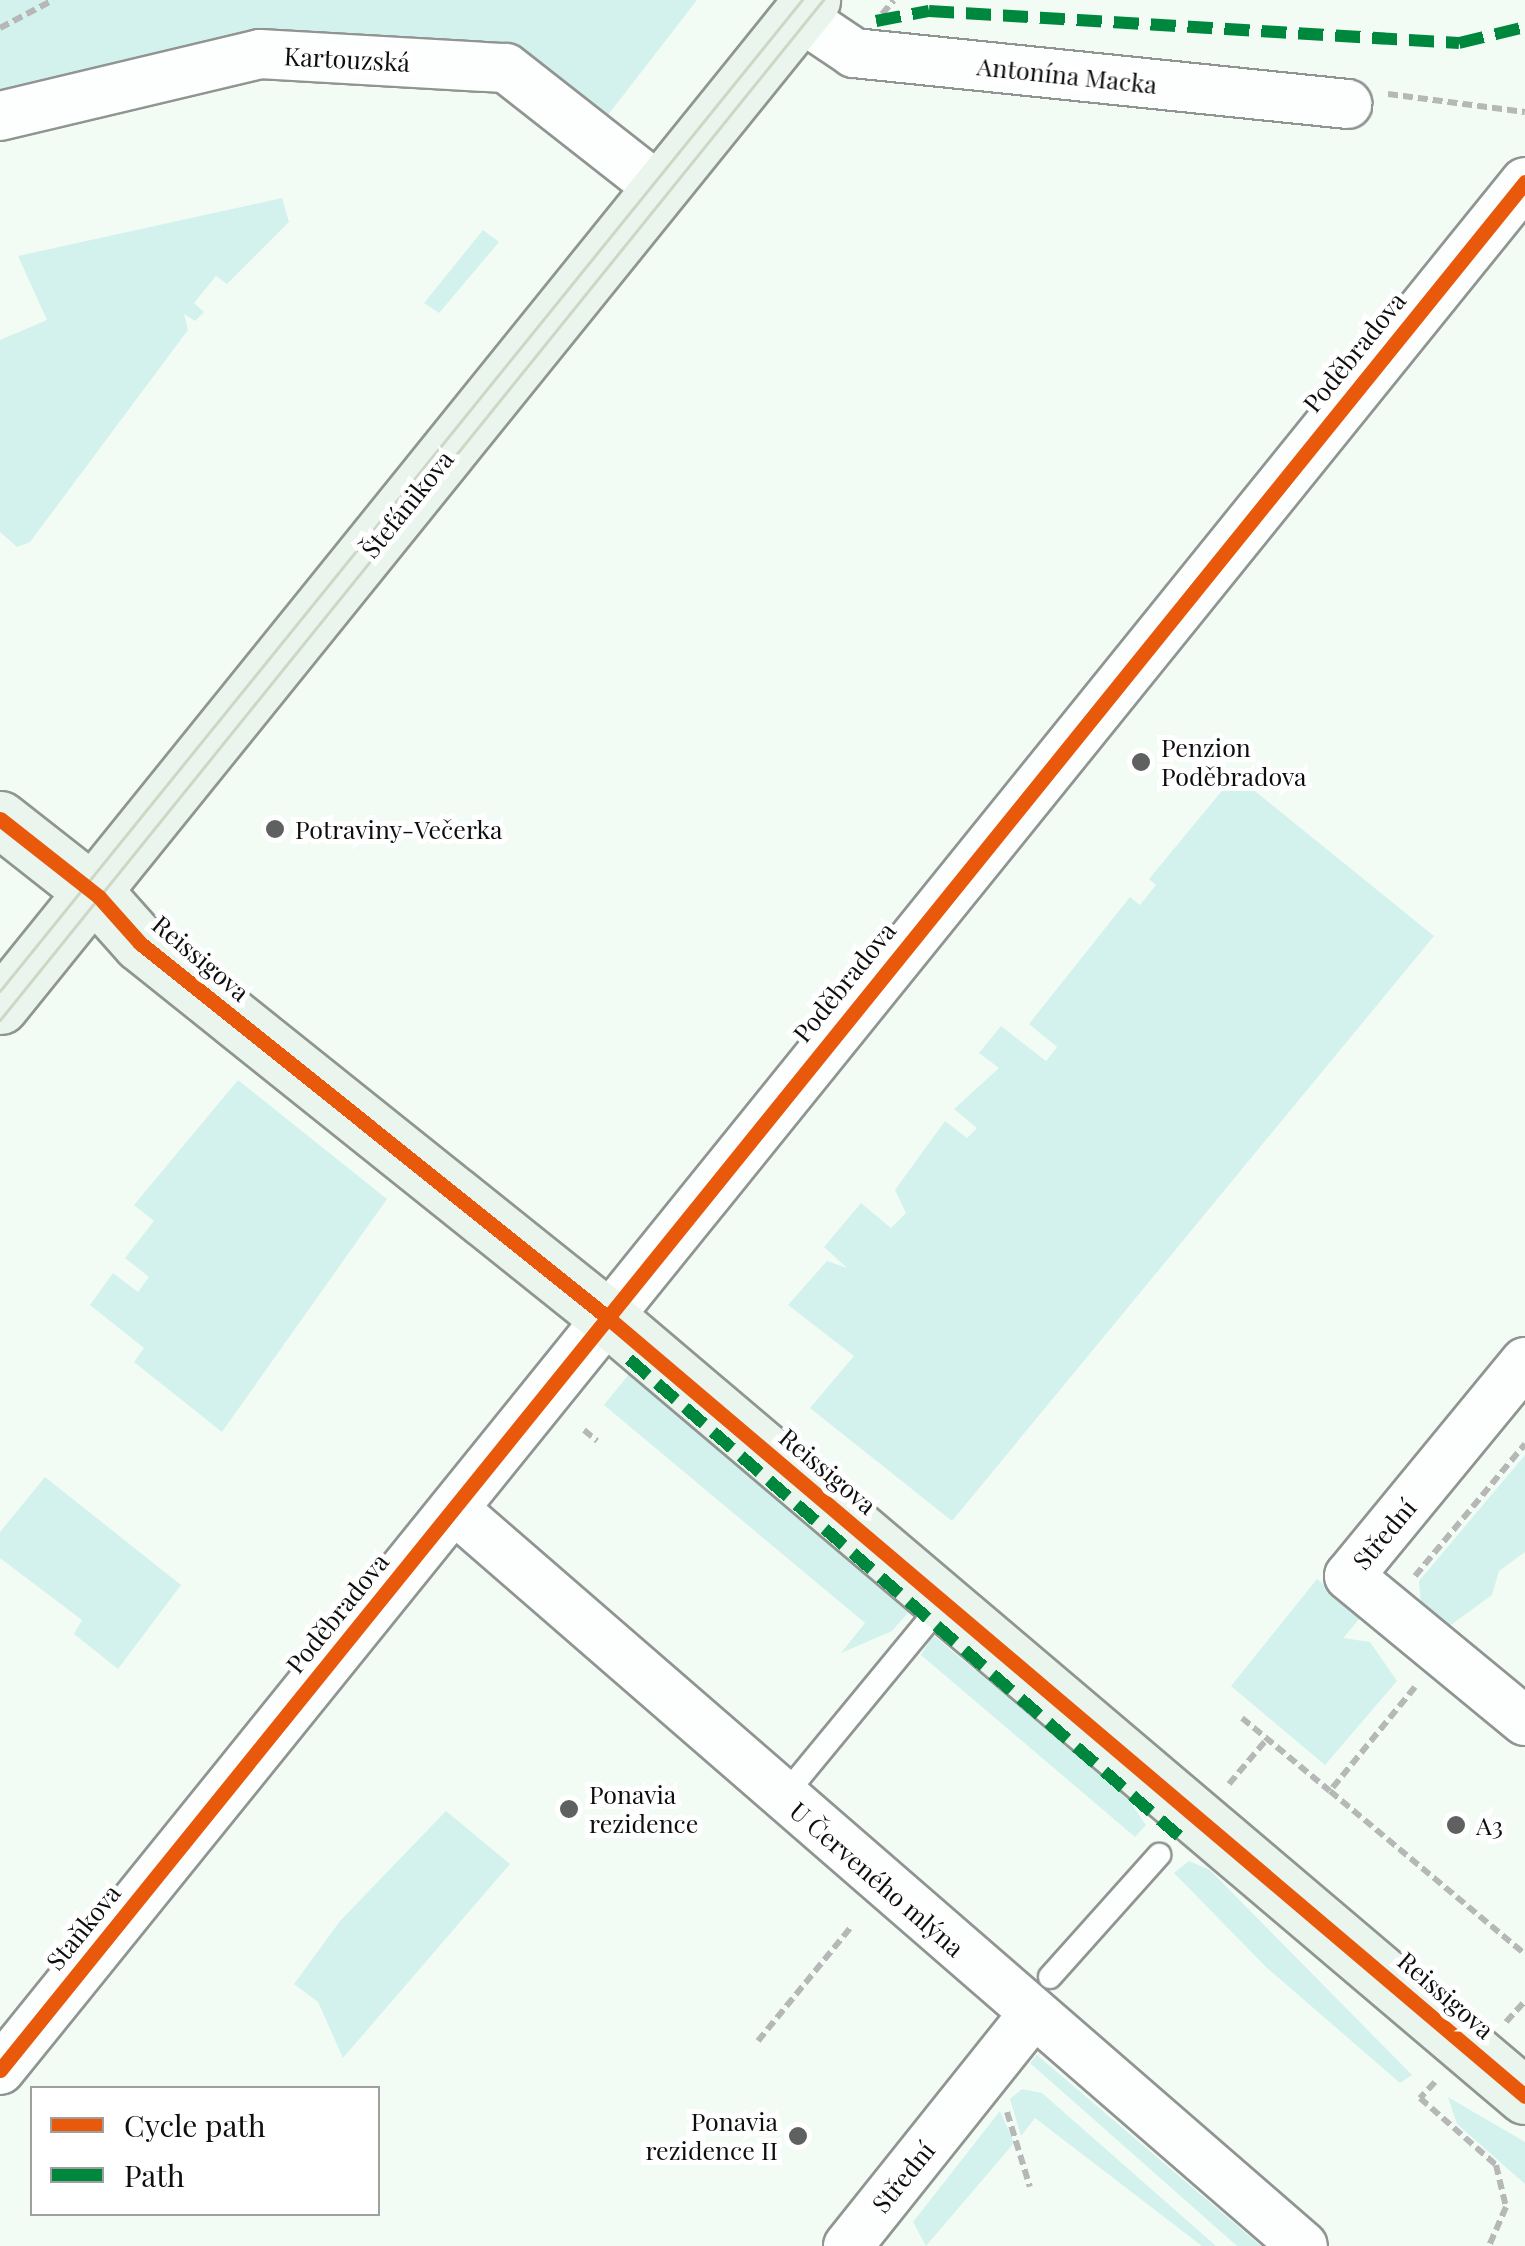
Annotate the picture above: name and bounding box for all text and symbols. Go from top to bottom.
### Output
street label: Kartouzská [283,41,411,77]
street label: Antonína Macka [975,51,1159,99]
street label: Poděbradova [1297,286,1411,418]
street label: Štefánikova [355,444,459,564]
place label: Penzion Poděbradova [1161,733,1306,792]
marker: Penzion Poděbradova [1130,751,1152,773]
place label: Potraviny-Večerka [295,814,502,844]
marker: Potraviny-Večerka [264,818,286,840]
street label: Reissigova [147,909,255,1007]
street label: Poděbradova [787,916,901,1048]
street label: Reissigova [774,1422,882,1520]
street label: Střední [1346,1493,1422,1575]
street label: Poděbradova [280,1547,394,1679]
place label: Ponavia rezidence [589,1780,698,1839]
street label: U Červeného mlýna [784,1795,970,1963]
marker: Ponavia rezidence [558,1798,580,1820]
place label: A3 [1476,1810,1503,1840]
marker: A3 [1445,1814,1467,1836]
street label: Staňkova [40,1878,126,1976]
street label: Reissigova [1392,1945,1500,2045]
legend [30,2086,380,2216]
text: Cycle path [124,2105,266,2145]
place label: Ponavia rezidence II [645,2107,778,2166]
marker: Ponavia rezidence II [787,2125,809,2147]
street label: Střední [865,2136,941,2218]
text: Path [124,2155,185,2195]

